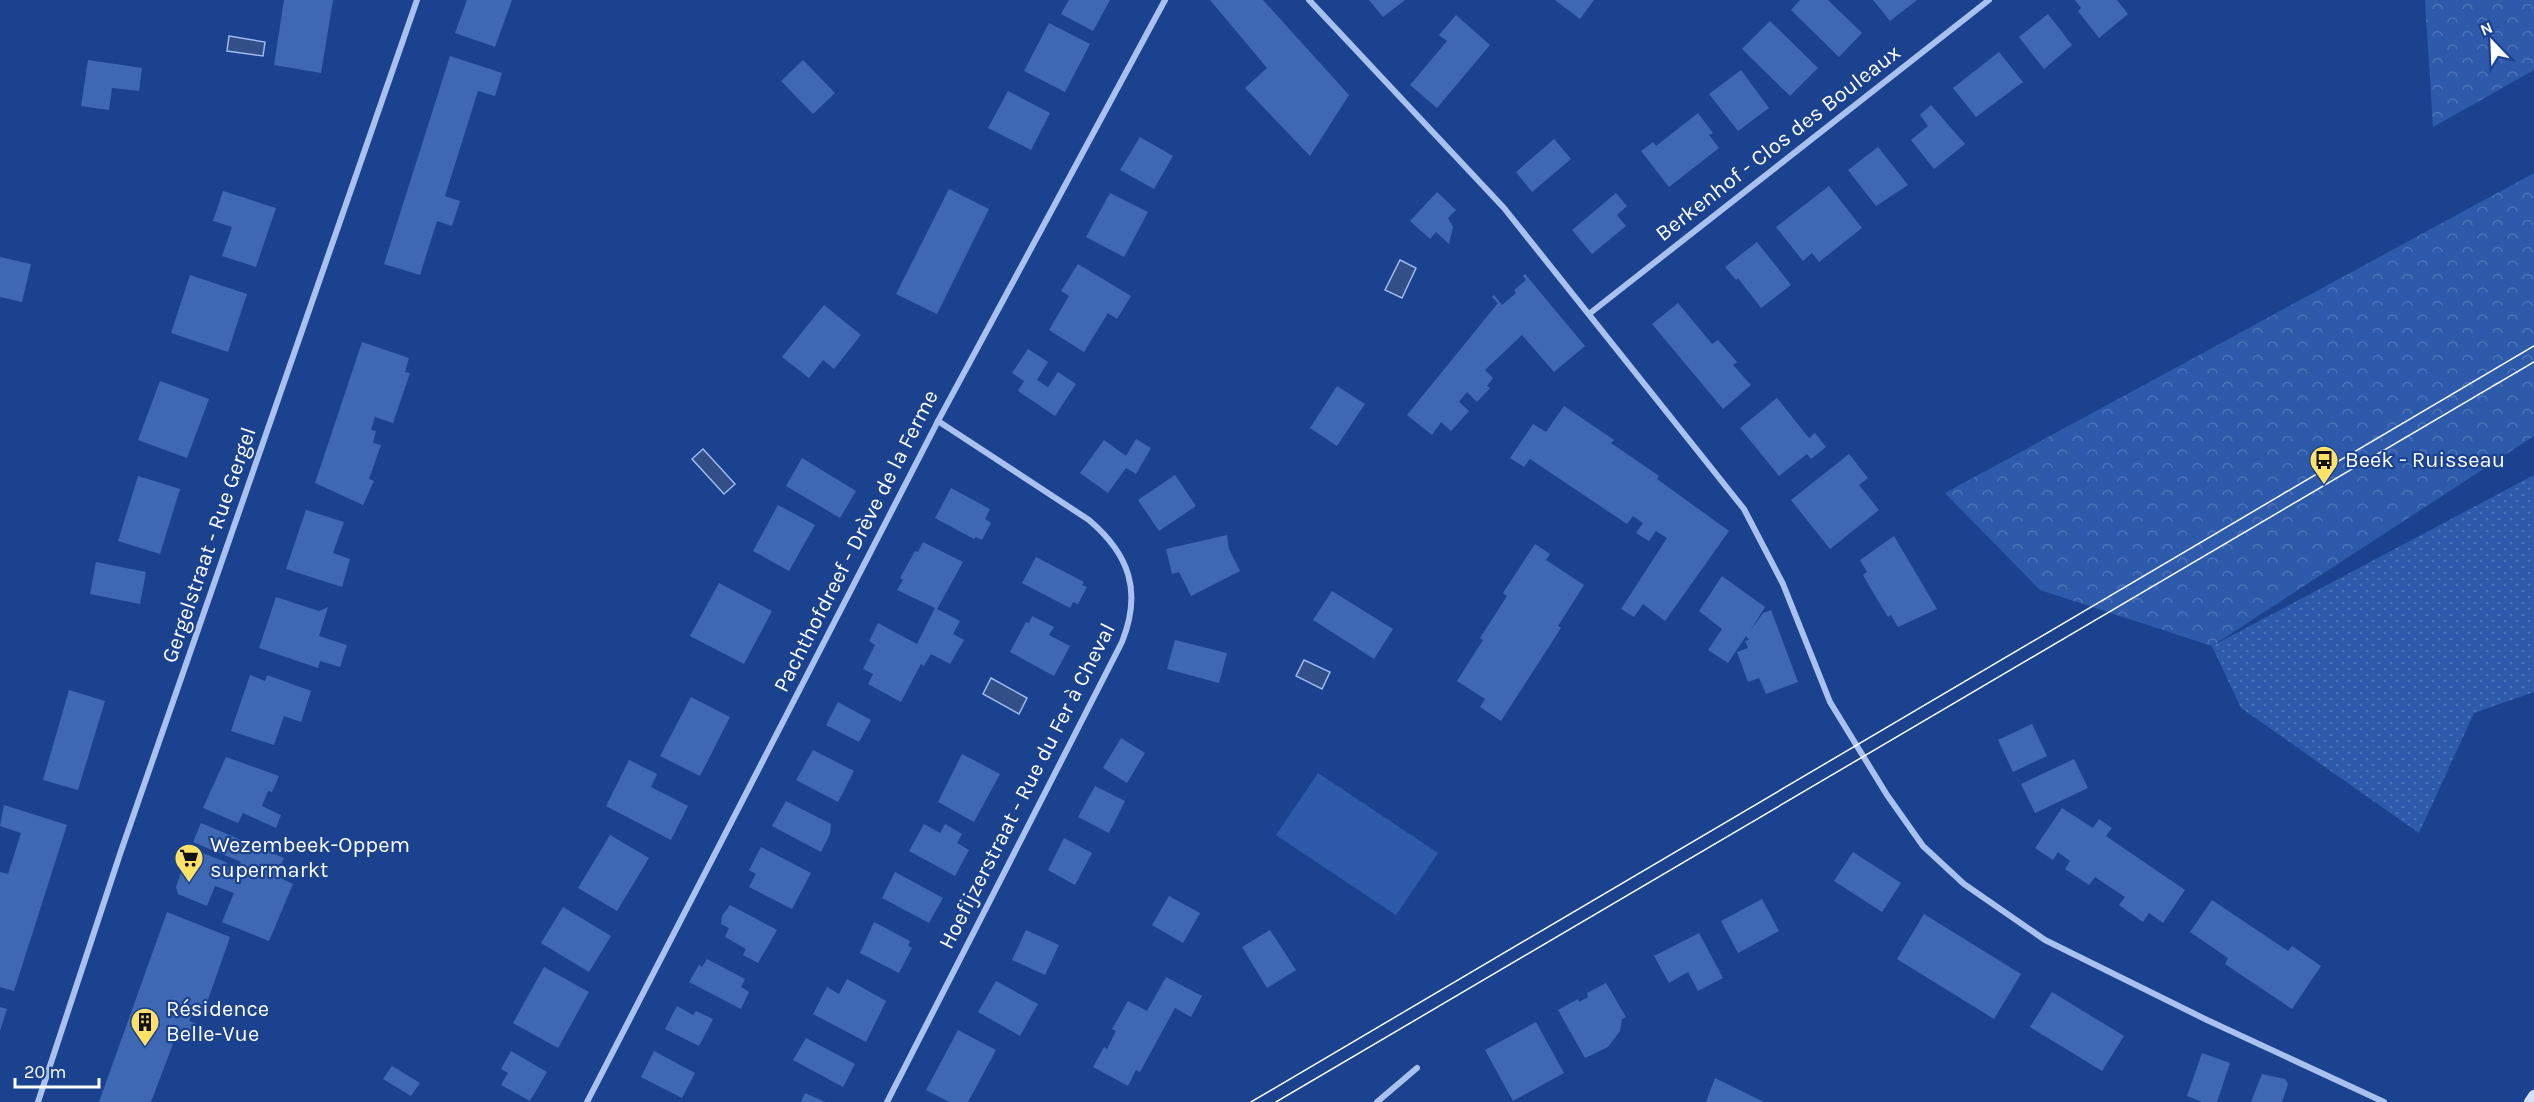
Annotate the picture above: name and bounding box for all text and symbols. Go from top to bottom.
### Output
north arrow [2462,12,2522,72]
text: N [2477,18,2495,40]
street label: Berkenhof - Clos des Bouleaux [1650,39,1906,247]
street label: Pachthofdreef - Drève de la Ferme [768,386,944,696]
street label: Gergelstraat - Rue Gergel [156,424,262,666]
bus stop icon: Beek - Ruisseau [2308,444,2340,486]
place label: Beek - Ruisseau [2345,447,2505,473]
street label: Hoefijzerstraat - Rue du Fer à Cheval [933,619,1121,953]
place label: Wezembeek-Oppem supermarkt [210,832,410,883]
supermarket icon: Wezembeek-Oppem supermarkt [173,842,205,884]
place label: Résidence Belle-Vue [166,996,269,1047]
building icon: Résidence Belle-Vue [129,1006,161,1048]
scale bar [15,1051,99,1089]
text: 20 m [24,1061,66,1083]

